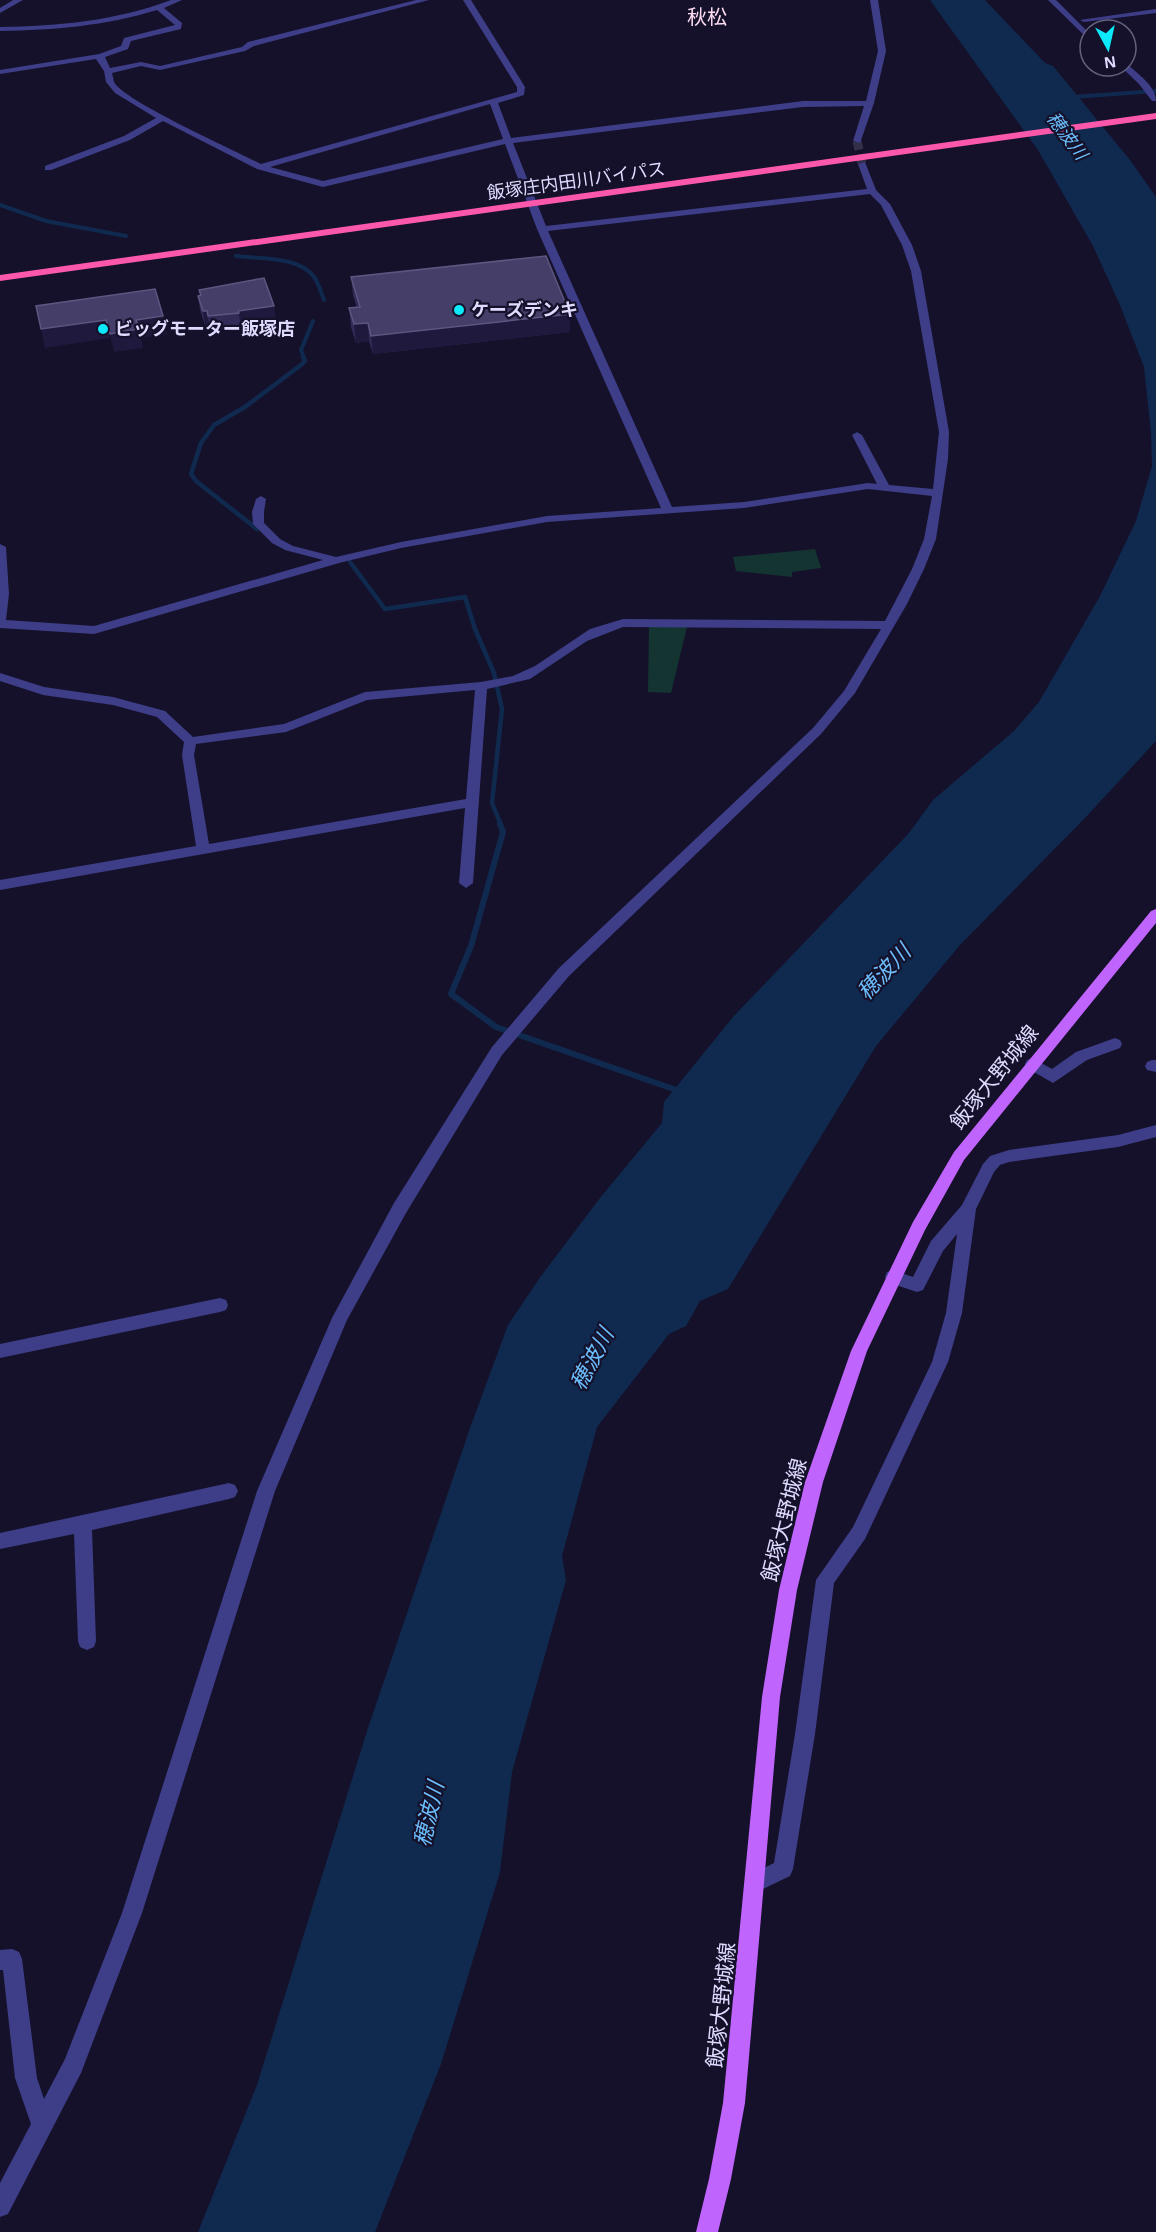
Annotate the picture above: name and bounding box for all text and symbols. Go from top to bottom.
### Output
district label: 秋松 [687,6,727,28]
north arrow [1078,18,1138,78]
text: N [1103,53,1117,72]
water label: 穂波川 [1043,108,1092,165]
street label: 飯塚庄内田川バイパス [486,159,666,203]
place label: ケーズデンキ [471,300,578,320]
marker: ケーズデンキ [452,303,466,317]
place label: ビッグモーター飯塚店 [115,319,295,339]
marker: ビッグモーター飯塚店 [96,322,110,336]
water label: 穂波川 [852,938,917,1005]
street label: 飯塚大野城線 [945,1021,1043,1133]
water label: 穂波川 [565,1322,619,1394]
street label: 飯塚大野城線 [758,1456,810,1584]
water label: 穂波川 [409,1777,449,1849]
street label: 飯塚大野城線 [703,1941,739,2069]

